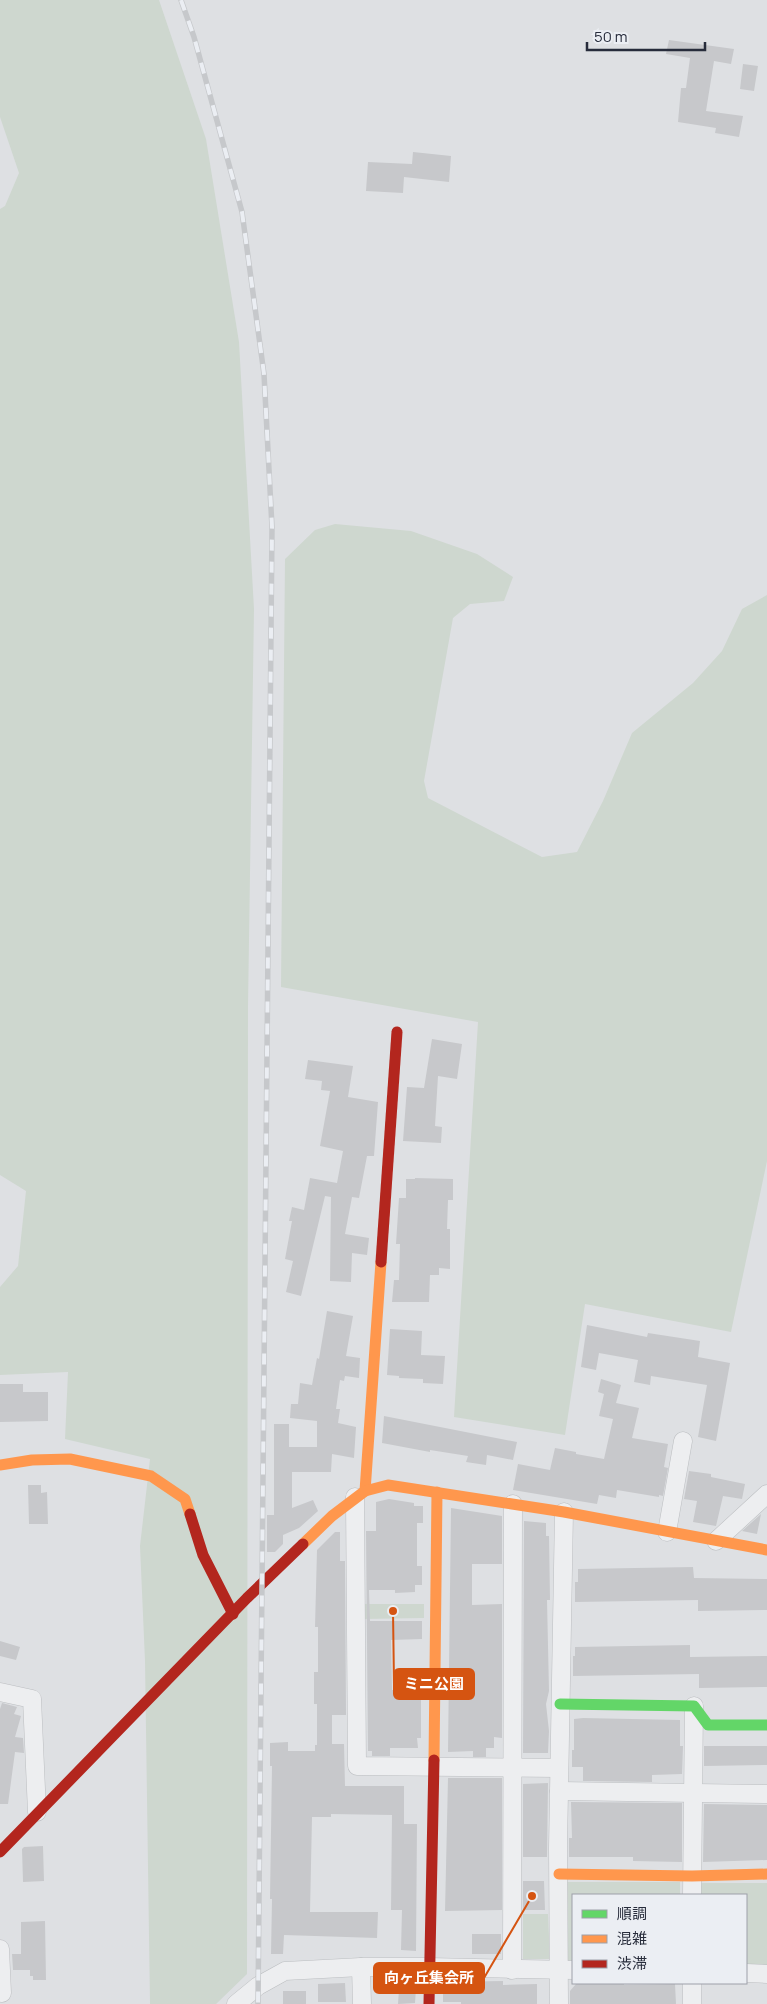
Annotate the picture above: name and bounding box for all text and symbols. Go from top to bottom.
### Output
scale bar [587,20,704,52]
text: 50 m [594,26,628,47]
callout: ミニ公園 [394,1669,474,1699]
text: ミニ公園 [404,1673,464,1694]
legend [572,1894,747,1984]
text: 順調 [617,1903,647,1924]
text: 混雑 [617,1928,647,1949]
text: 渋滞 [617,1953,647,1974]
callout: 向ヶ丘集会所 [374,1963,484,1993]
text: 向ヶ丘集会所 [384,1967,474,1988]

